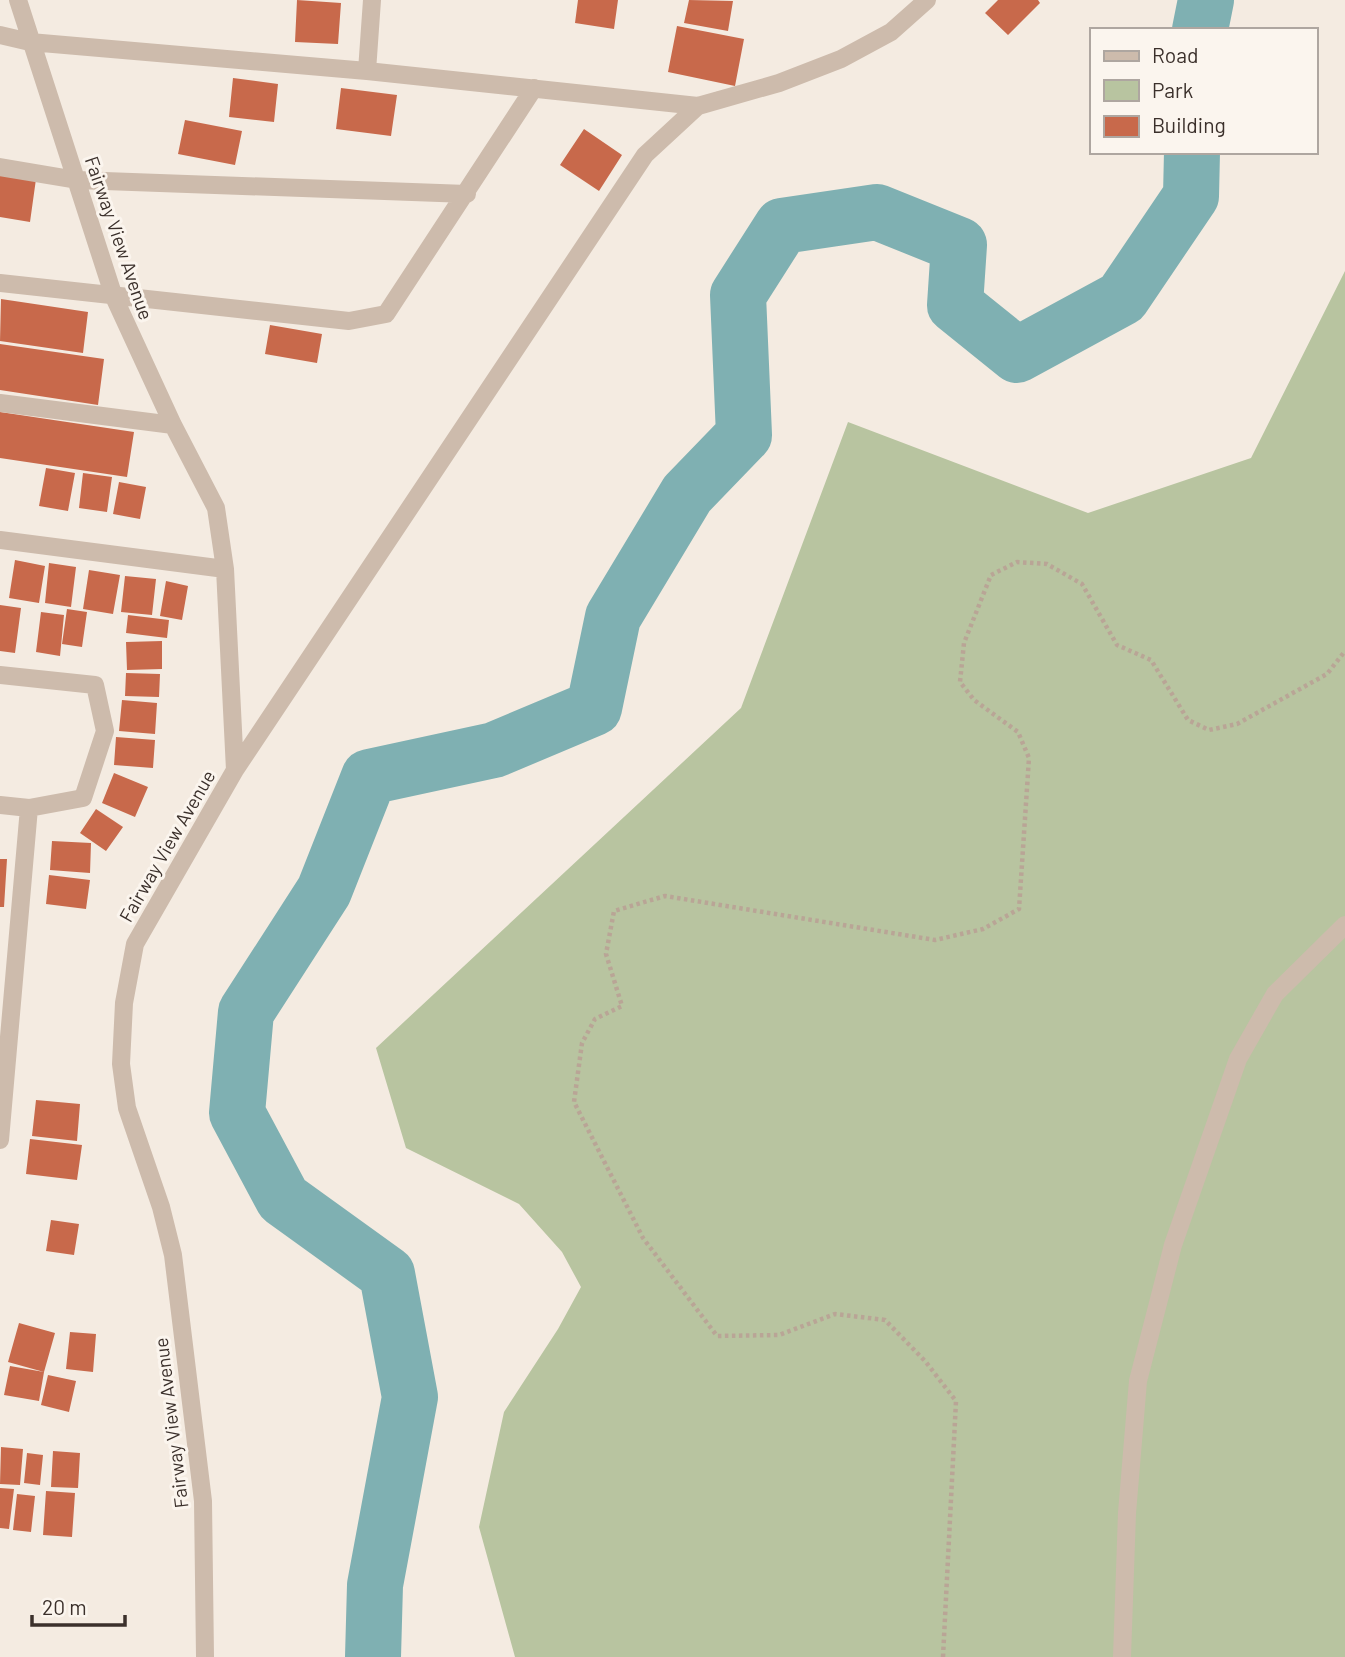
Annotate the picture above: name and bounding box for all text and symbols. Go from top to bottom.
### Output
legend [1090,28,1317,154]
text: Road [1152,42,1198,67]
text: Park [1152,77,1193,102]
text: Building [1152,112,1226,137]
street label: Fairway View Avenue [81,153,158,323]
street label: Fairway View Avenue [114,766,219,926]
street label: Fairway View Avenue [149,1336,192,1510]
scale bar [32,1584,124,1628]
text: 20 m [42,1594,87,1619]

